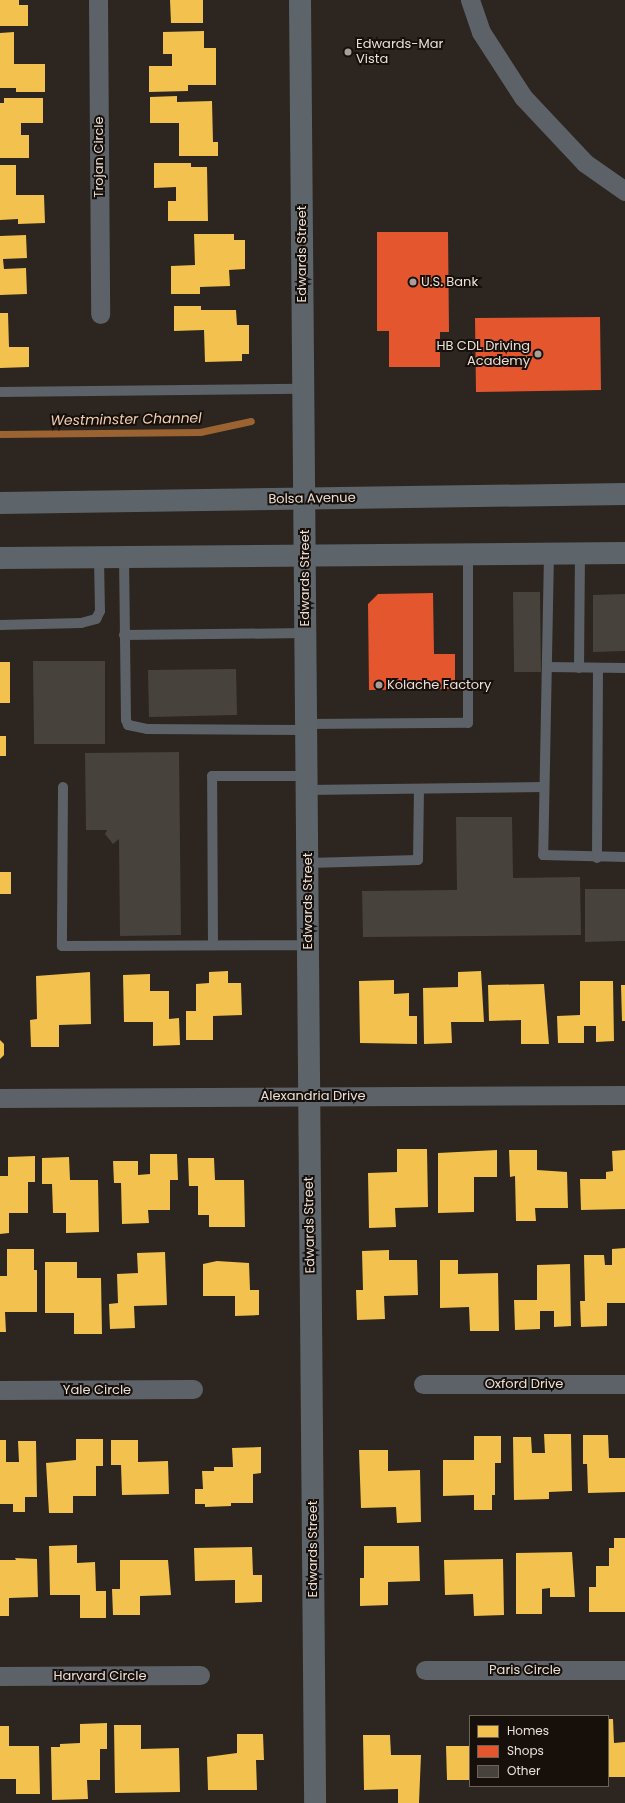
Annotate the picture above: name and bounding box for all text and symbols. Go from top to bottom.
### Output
place label: Edwards-Mar Vista [356,37,443,68]
marker: Edwards-Mar Vista [343,47,353,57]
street label: Trojan Circle [91,116,107,198]
street label: Edwards Street [294,206,310,302]
place label: U.S. Bank [421,274,478,290]
marker: U.S. Bank [408,277,418,287]
place label: HB CDL Driving Academy [436,339,530,370]
marker: HB CDL Driving Academy [533,349,543,359]
water label: Westminster Channel [50,409,202,429]
street label: Bolsa Avenue [268,490,356,508]
street label: Edwards Street [297,530,313,626]
place label: Kolache Factory [387,677,491,693]
marker: Kolache Factory [374,680,384,690]
street label: Edwards Street [300,853,316,949]
street label: Alexandria Drive [260,1088,366,1104]
street label: Edwards Street [301,1176,319,1274]
street label: Oxford Drive [485,1376,563,1392]
street label: Yale Circle [63,1382,131,1398]
street label: Edwards Street [305,1501,321,1597]
street label: Paris Circle [489,1662,561,1678]
street label: Harvard Circle [53,1668,147,1684]
legend [469,1715,609,1787]
text: Homes [507,1722,549,1739]
text: Shops [507,1742,544,1759]
text: Other [507,1762,540,1779]

